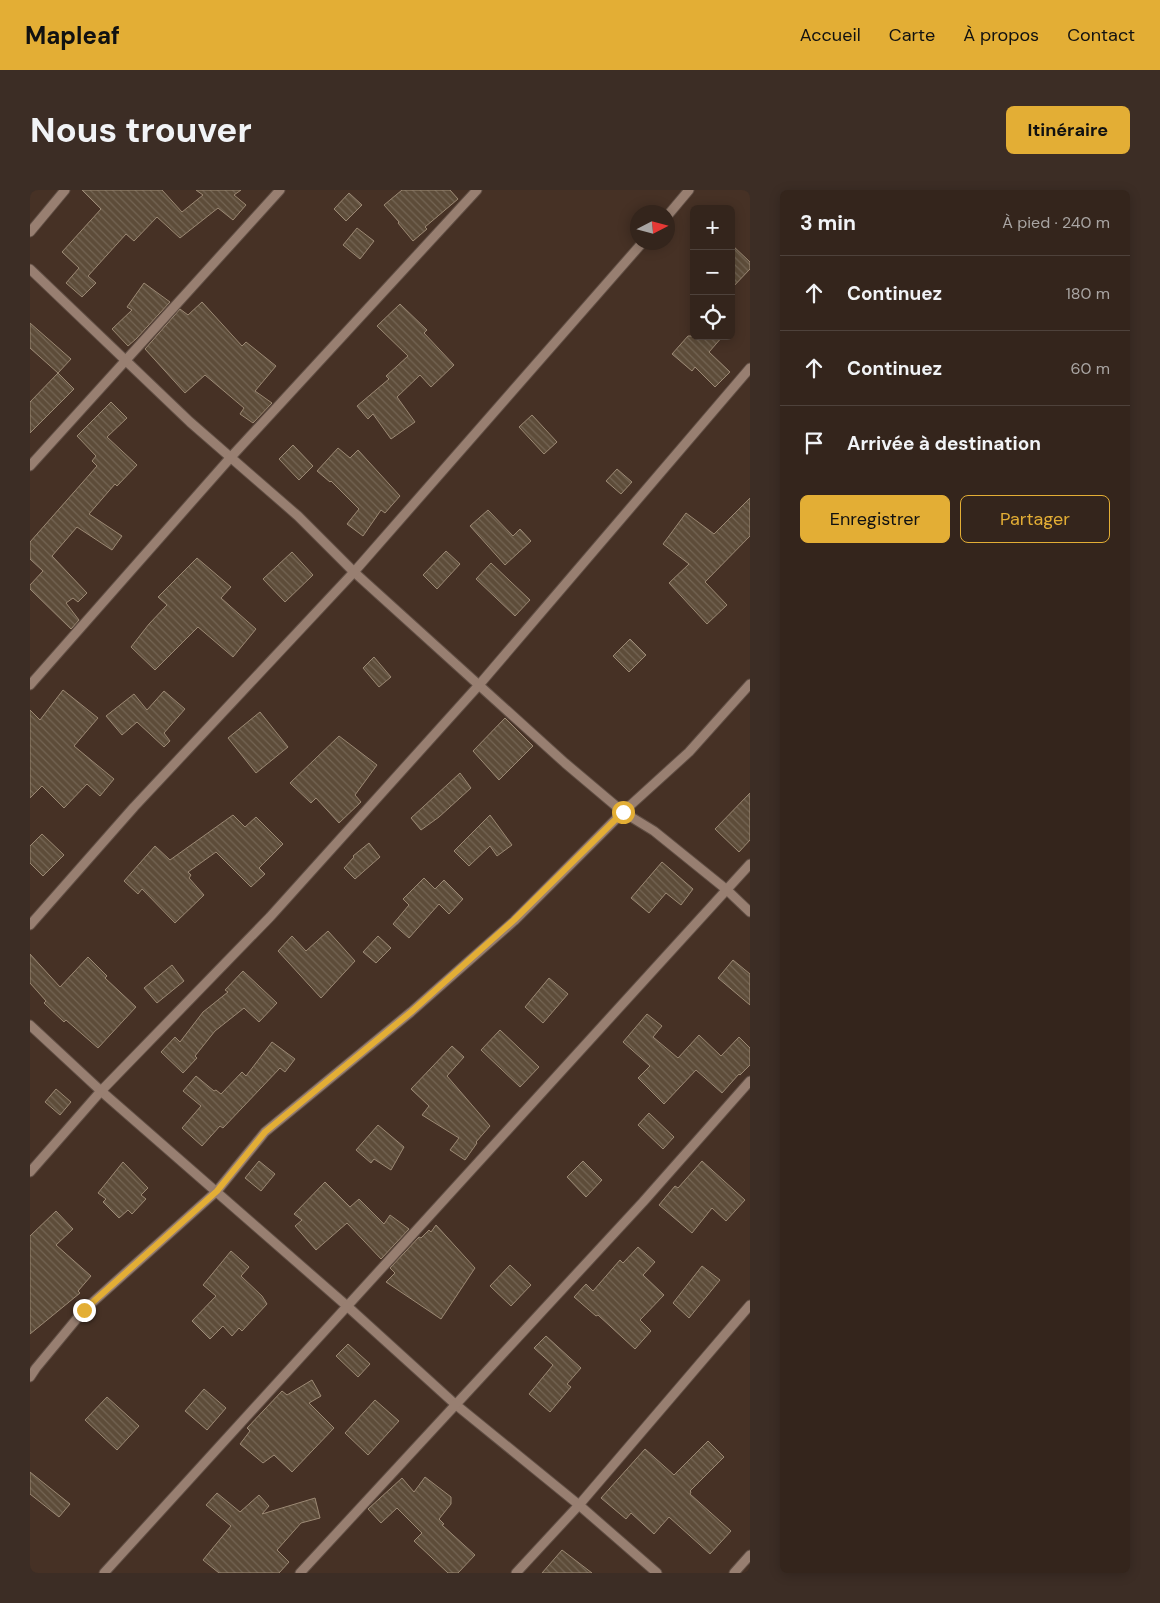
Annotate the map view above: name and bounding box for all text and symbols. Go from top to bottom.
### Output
text: Mapleaf [25,20,120,51]
text: Accueil [800,23,861,47]
text: Carte [889,23,935,47]
text: À propos [963,23,1039,47]
text: Contact [1067,23,1135,47]
button: Itinéraire [1006,106,1130,154]
text: Nous trouver [30,107,252,153]
north arrow [630,205,675,250]
map controls [690,205,735,340]
button: + [690,205,735,250]
text: 3 min [800,209,856,237]
text: À pied · 240 m [1002,212,1110,233]
button: − [690,250,735,295]
icon: ahead [800,279,828,307]
text: Continuez [847,281,942,306]
text: 180 m [1066,283,1110,304]
button: locate [690,295,735,340]
icon: ahead [800,354,828,382]
text: Continuez [847,356,942,381]
text: 60 m [1070,358,1110,379]
icon: arrive [800,429,828,457]
text: Arrivée à destination [847,431,1041,456]
button: Enregistrer [800,495,950,543]
button: Partager [960,495,1110,543]
route start [612,801,635,824]
route end [73,1299,96,1322]

